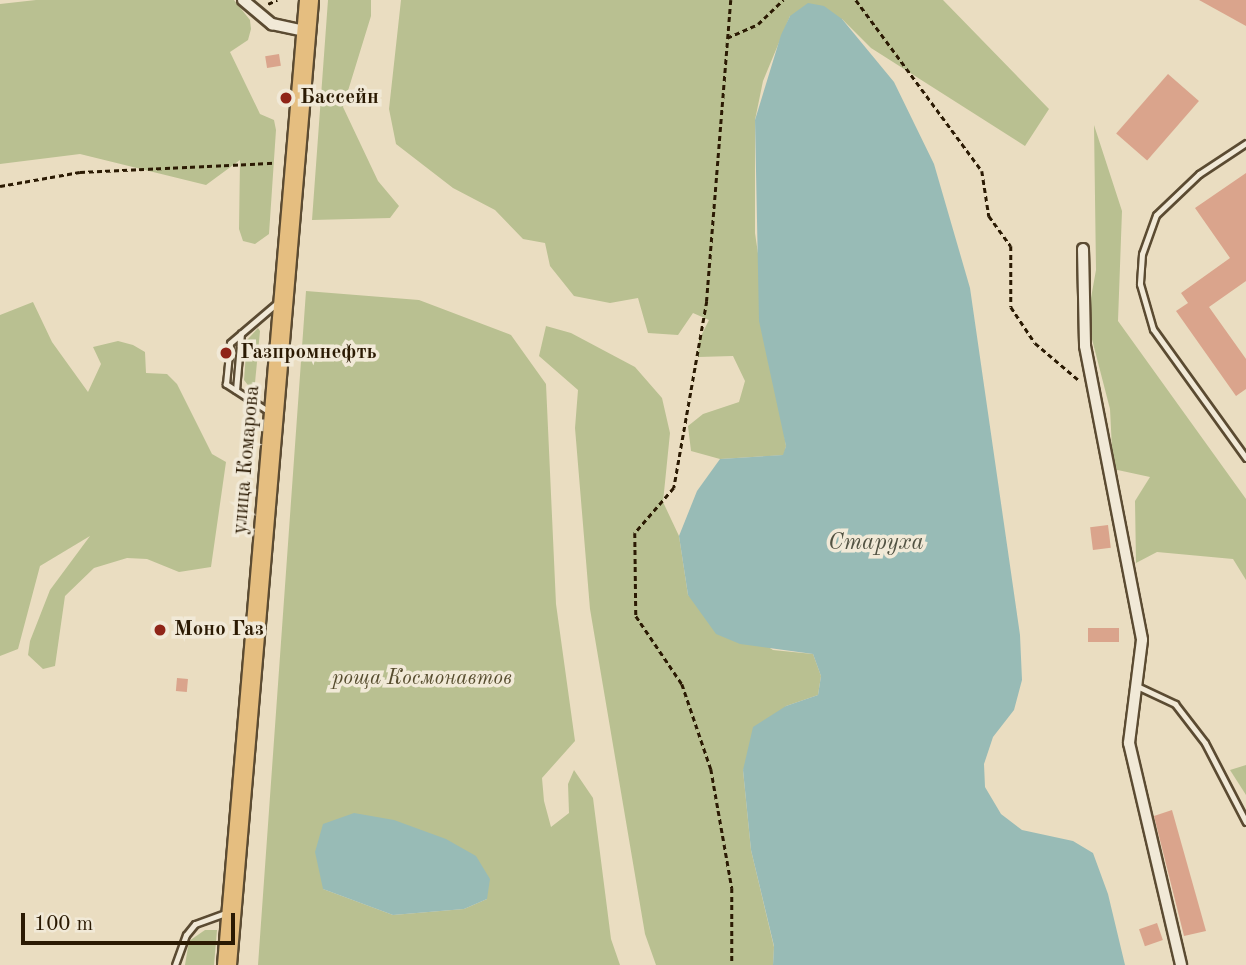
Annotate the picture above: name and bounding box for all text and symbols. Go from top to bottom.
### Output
place label: Бассейн [300,85,379,111]
marker: Бассейн [278,90,294,106]
place label: Газпромнефть [240,340,377,366]
marker: Газпромнефть [218,345,234,361]
street label: улица Комарова [228,384,266,536]
water label: Старуха [828,529,924,557]
place label: Моно Газ [174,617,264,643]
marker: Моно Газ [152,622,168,638]
park label: роща Космонавтов [332,666,512,692]
scale bar [24,898,238,942]
text: 100 m [34,914,93,935]

